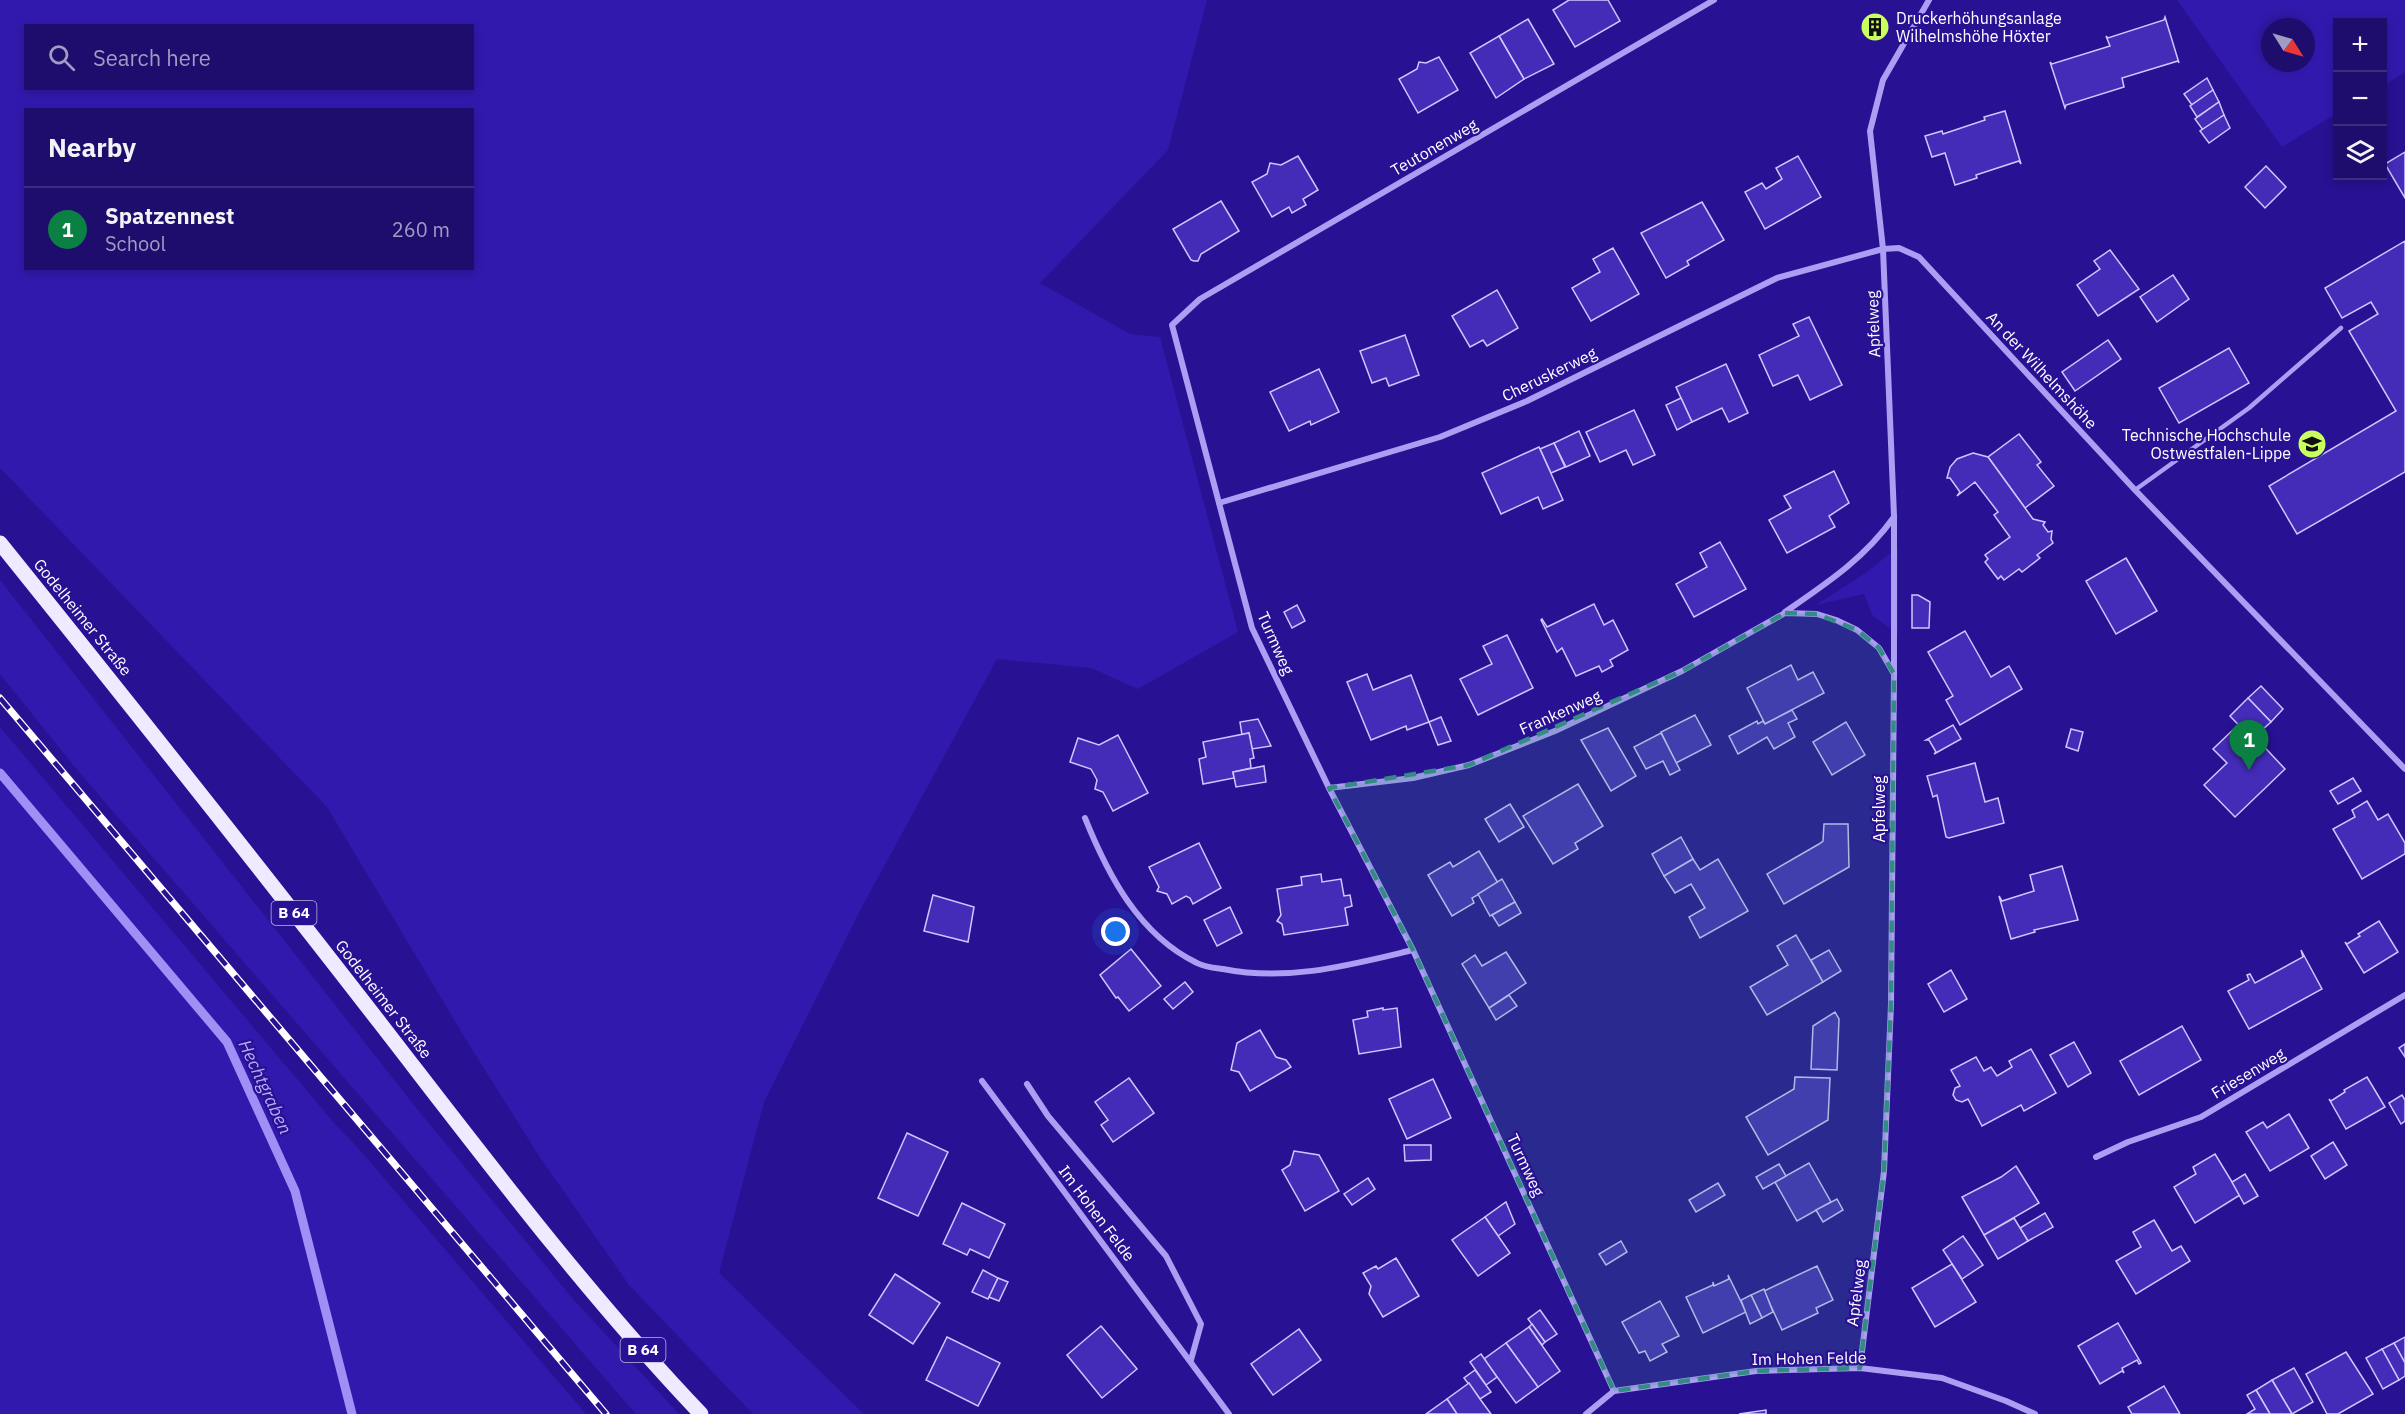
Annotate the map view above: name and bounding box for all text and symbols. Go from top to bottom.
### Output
place label: Druckerhöhungsanlage Wilhelmshöhe Höxter [1896,8,2062,46]
building icon: Druckerhöhungsanlage Wilhelmshöhe Höxter [1859,11,1891,43]
north arrow [2261,18,2315,72]
map controls [2333,18,2387,180]
button: + [2333,18,2387,72]
search box [24,24,474,90]
icon: search [45,41,78,74]
text: Search here [93,43,211,72]
button: − [2333,72,2387,126]
street label: Teutonenweg [1387,114,1481,180]
button: layers [2333,126,2387,180]
text: Nearby [48,130,136,164]
text: Spatzennest [105,201,234,230]
text: 1 [62,216,74,243]
text: 260 m [392,216,450,243]
text: School [105,230,166,257]
street label: Apfelweg [1862,290,1884,358]
street label: An der Wilhelmshöhe [1982,307,2102,433]
street label: Cheruskerweg [1498,342,1600,406]
place label: Technische Hochschule Ostwestfalen-Lippe [2122,425,2291,463]
school or university icon: Technische Hochschule Ostwestfalen-Lippe [2296,428,2328,460]
street label: Godelheimer Straße [30,554,137,680]
street label: Turmweg [1253,608,1299,678]
street label: Frankenweg [1516,685,1605,739]
pin: 1 [2230,720,2268,770]
street label: Apfelweg [1869,775,1889,843]
road number: B 64 [272,901,316,925]
your location [1101,917,1130,946]
street label: Godelheimer Straße [331,936,437,1062]
water label: Hechtgraben [234,1036,297,1138]
street label: Friesenweg [2208,1043,2289,1103]
street label: Turmweg [1503,1131,1549,1200]
street label: Im Hohen Felde [1054,1161,1140,1265]
street label: Apfelweg [1842,1258,1870,1328]
road number: B 64 [620,1338,666,1362]
street label: Im Hohen Felde [1751,1347,1867,1369]

